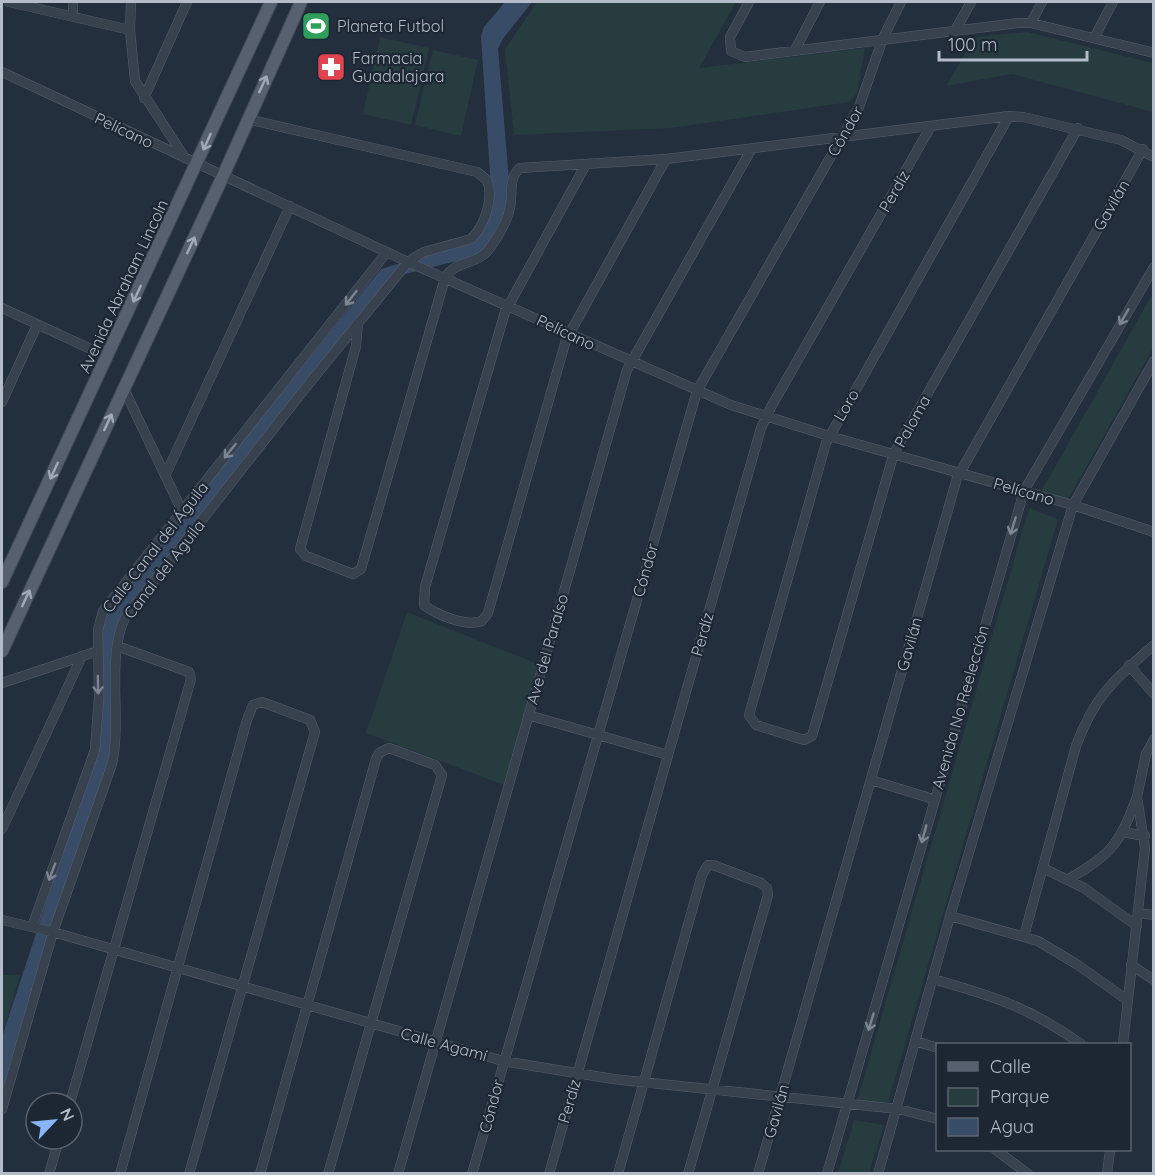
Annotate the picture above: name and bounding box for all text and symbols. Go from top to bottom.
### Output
sports icon: Planeta Futbol [300,10,332,42]
place label: Planeta Futbol [337,16,444,36]
scale bar [939,24,1088,62]
text: 100 m [948,33,997,56]
place label: Farmacia Guadalajara [352,48,444,86]
pharmacy icon: Farmacia Guadalajara [315,51,347,83]
one-way arrow [257,75,269,93]
street label: Cóndor [823,102,867,160]
street label: Pelícano [91,108,157,152]
one-way arrow [201,133,212,151]
street label: Perdíz [874,167,914,215]
street label: Gavilán [1088,176,1134,234]
street label: Avenida Abraham Lincoln [74,196,172,376]
one-way arrow [185,236,197,254]
one-way arrow [131,285,143,303]
one-way arrow [345,290,358,306]
one-way arrow [1118,308,1130,325]
street label: Pelícano [533,310,599,354]
street label: Loro [829,385,863,425]
street label: Paloma [890,391,934,451]
one-way arrow [103,413,115,431]
one-way arrow [223,443,236,459]
one-way arrow [48,461,60,479]
street label: Pelícano [991,473,1057,509]
street label: Calle Canal del Águila [98,477,212,617]
street label: Canal del Aguila [119,516,209,622]
one-way arrow [1007,516,1018,535]
street label: Cóndor [628,541,662,599]
one-way arrow [21,590,33,608]
street label: Ave del Paraíso [522,592,572,706]
street label: Perdíz [686,610,718,658]
street label: Gavilán [892,615,926,673]
street label: Avenida No Reelección [927,623,993,791]
one-way arrow [93,674,104,694]
one-way arrow [918,824,929,843]
one-way arrow [46,862,57,881]
one-way arrow [865,1012,876,1031]
street label: Calle Agamí [399,1023,490,1065]
legend [936,1043,1131,1151]
text: Calle [990,1055,1031,1078]
street label: Cóndor [474,1077,508,1135]
street label: Perdíz [553,1077,585,1125]
street label: Gavilán [759,1082,793,1140]
text: Parque [990,1085,1049,1108]
north arrow [24,1091,84,1151]
text: N [56,1105,79,1124]
text: Agua [990,1115,1034,1138]

